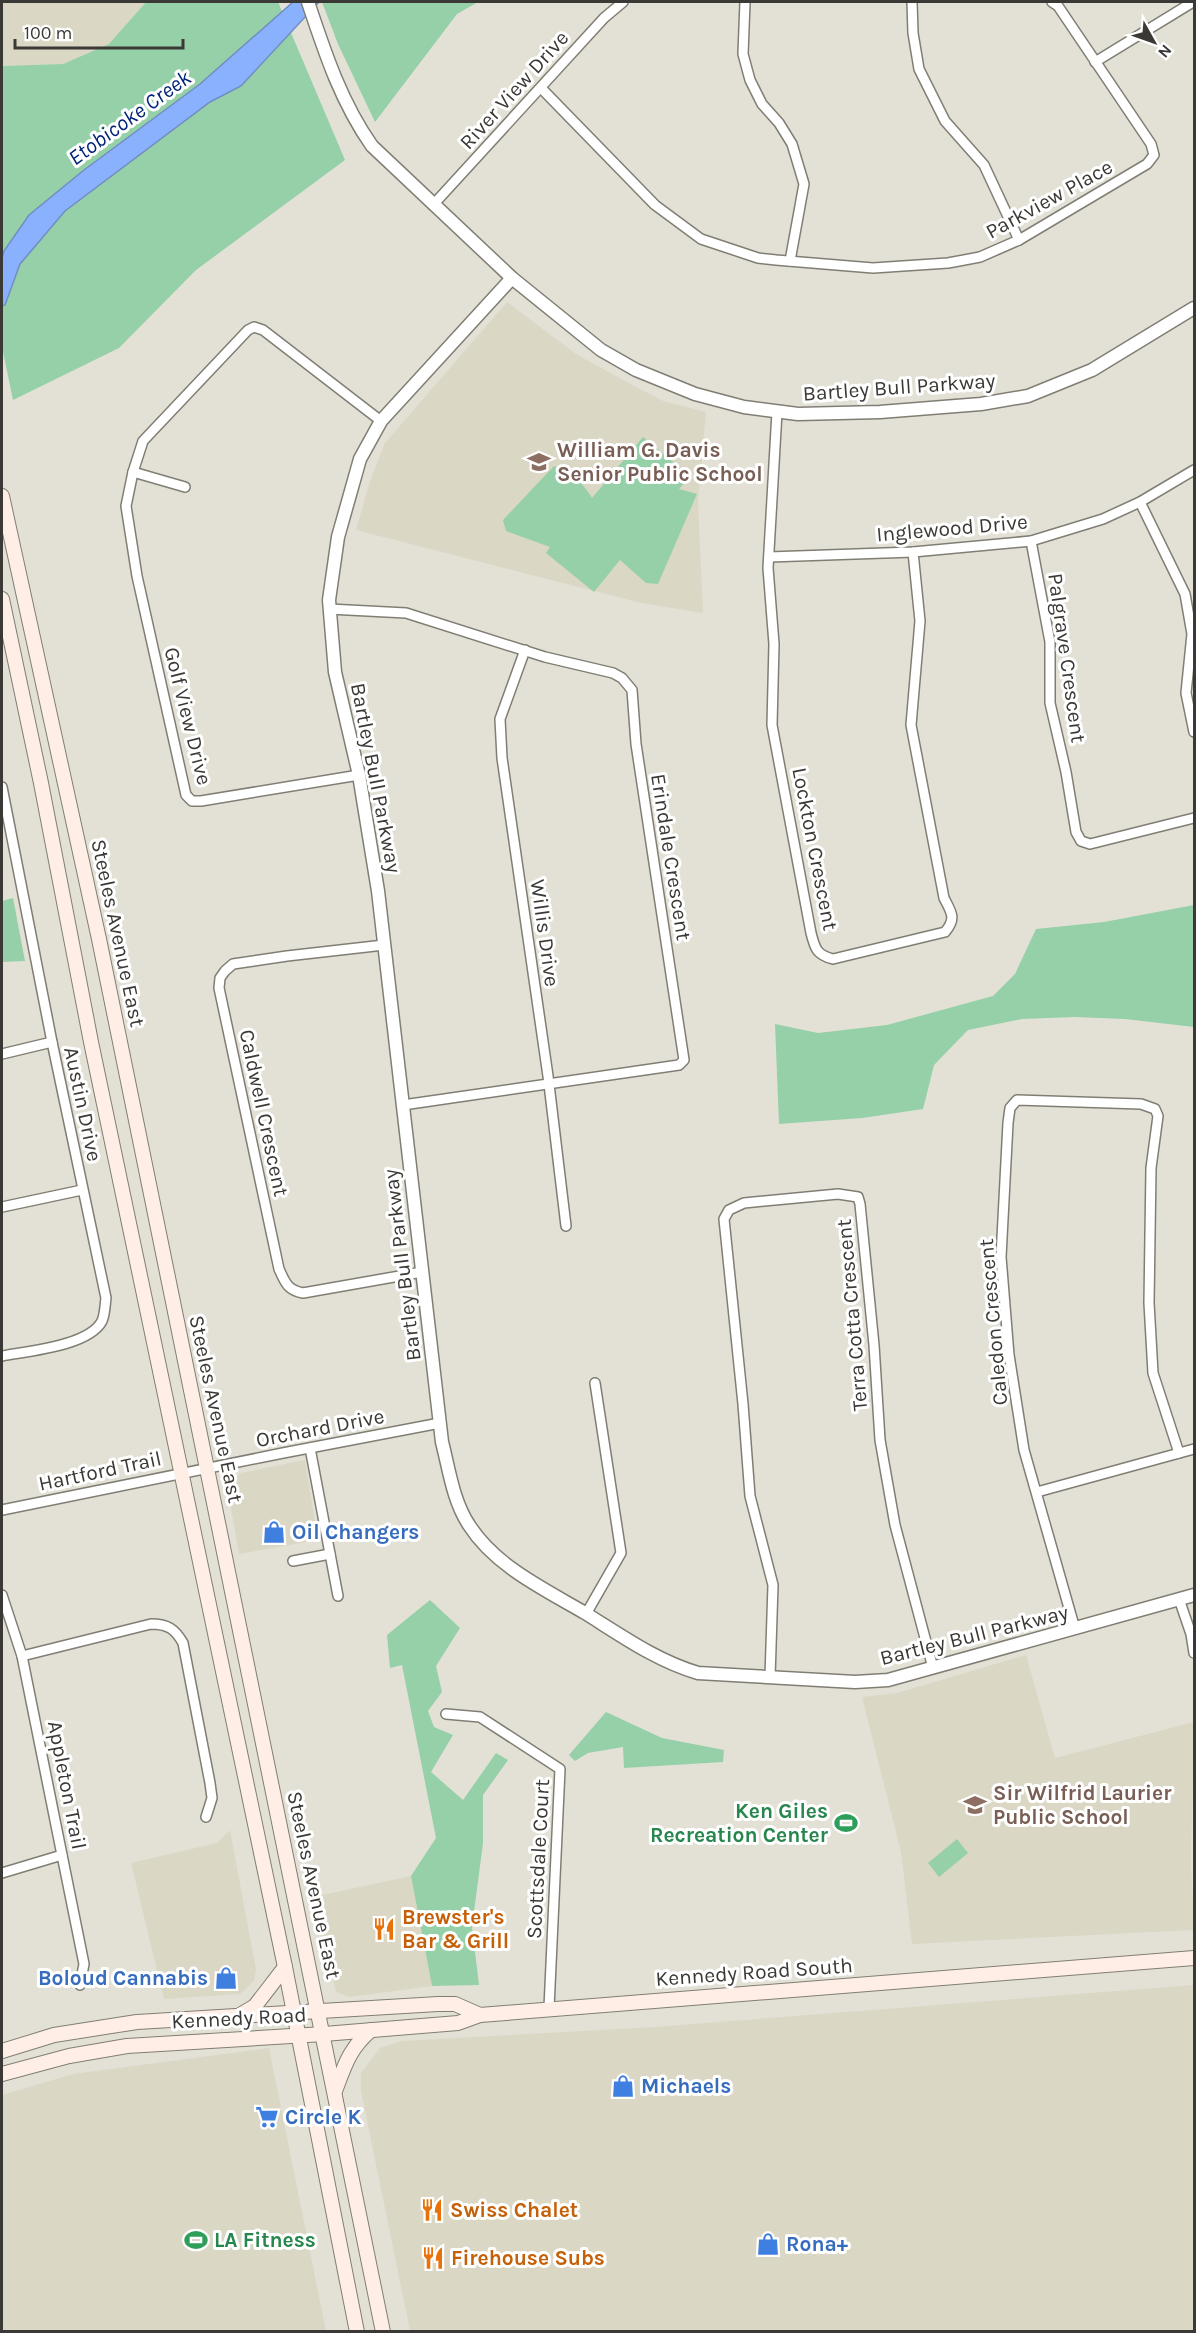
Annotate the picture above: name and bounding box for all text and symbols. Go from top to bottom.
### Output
scale bar [15,12,183,50]
north arrow [1124,12,1184,72]
text: 100 m [24,22,72,44]
street label: River View Drive [455,26,573,154]
text: N [1154,41,1176,62]
water label: Etobicoke Creek [63,64,197,171]
street label: Parkview Place [981,154,1117,244]
street label: Bartley Bull Parkway [802,368,996,406]
place label: William G. Davis Senior Public School [557,438,763,486]
school or university icon: William G. Davis Senior Public School [526,449,552,475]
street label: Inglewood Drive [875,509,1029,547]
street label: Palgrave Crescent [1043,572,1091,744]
street label: Golf View Drive [159,645,217,787]
street label: Bartley Bull Parkway [346,681,406,875]
street label: Lockton Crescent [787,765,843,933]
street label: Erindale Crescent [646,772,696,942]
street label: Steeles Avenue East [86,837,150,1029]
street label: Willis Drive [526,878,564,988]
street label: Caldwell Crescent [235,1027,293,1199]
street label: Austin Drive [59,1044,107,1164]
street label: Bartley Bull Parkway [378,1167,426,1362]
street label: Terra Cotta Crescent [832,1218,872,1412]
street label: Caledon Crescent [974,1238,1012,1406]
street label: Steeles Avenue East [184,1313,248,1505]
street label: Orchard Drive [254,1404,386,1452]
street label: Hartford Trail [36,1446,164,1496]
shop icon: Oil Changers [261,1519,287,1545]
place label: Oil Changers [292,1520,419,1544]
street label: Bartley Bull Parkway [877,1600,1071,1670]
street label: Appleton Trail [43,1719,91,1851]
street label: Scottsdale Court [522,1778,554,1940]
place label: Sir Wilfrid Laurier Public School [993,1781,1172,1829]
street label: Steeles Avenue East [282,1789,346,1981]
school or university icon: Sir Wilfrid Laurier Public School [962,1792,988,1818]
place label: Ken Giles Recreation Center [650,1799,829,1847]
sports icon: Ken Giles Recreation Center [833,1810,859,1836]
place label: Brewster's Bar & Grill [402,1905,509,1953]
restaurant icon: Brewster's Bar & Grill [371,1916,397,1942]
street label: Kennedy Road South [655,1953,853,1991]
shop icon: Boloud Cannabis [213,1965,239,1991]
place label: Boloud Cannabis [38,1966,208,1990]
street label: Kennedy Road [171,2002,307,2034]
shop icon: Michaels [610,2073,636,2099]
place label: Michaels [641,2074,731,2098]
supermarket icon: Circle K [254,2104,280,2130]
place label: Circle K [285,2105,361,2129]
restaurant icon: Swiss Chalet [419,2197,445,2223]
place label: Swiss Chalet [450,2198,578,2222]
sports icon: LA Fitness [183,2227,209,2253]
place label: LA Fitness [214,2228,316,2252]
shop icon: Rona+ [755,2231,781,2257]
place label: Rona+ [786,2232,848,2256]
restaurant icon: Firehouse Subs [420,2245,446,2271]
place label: Firehouse Subs [451,2246,605,2270]

